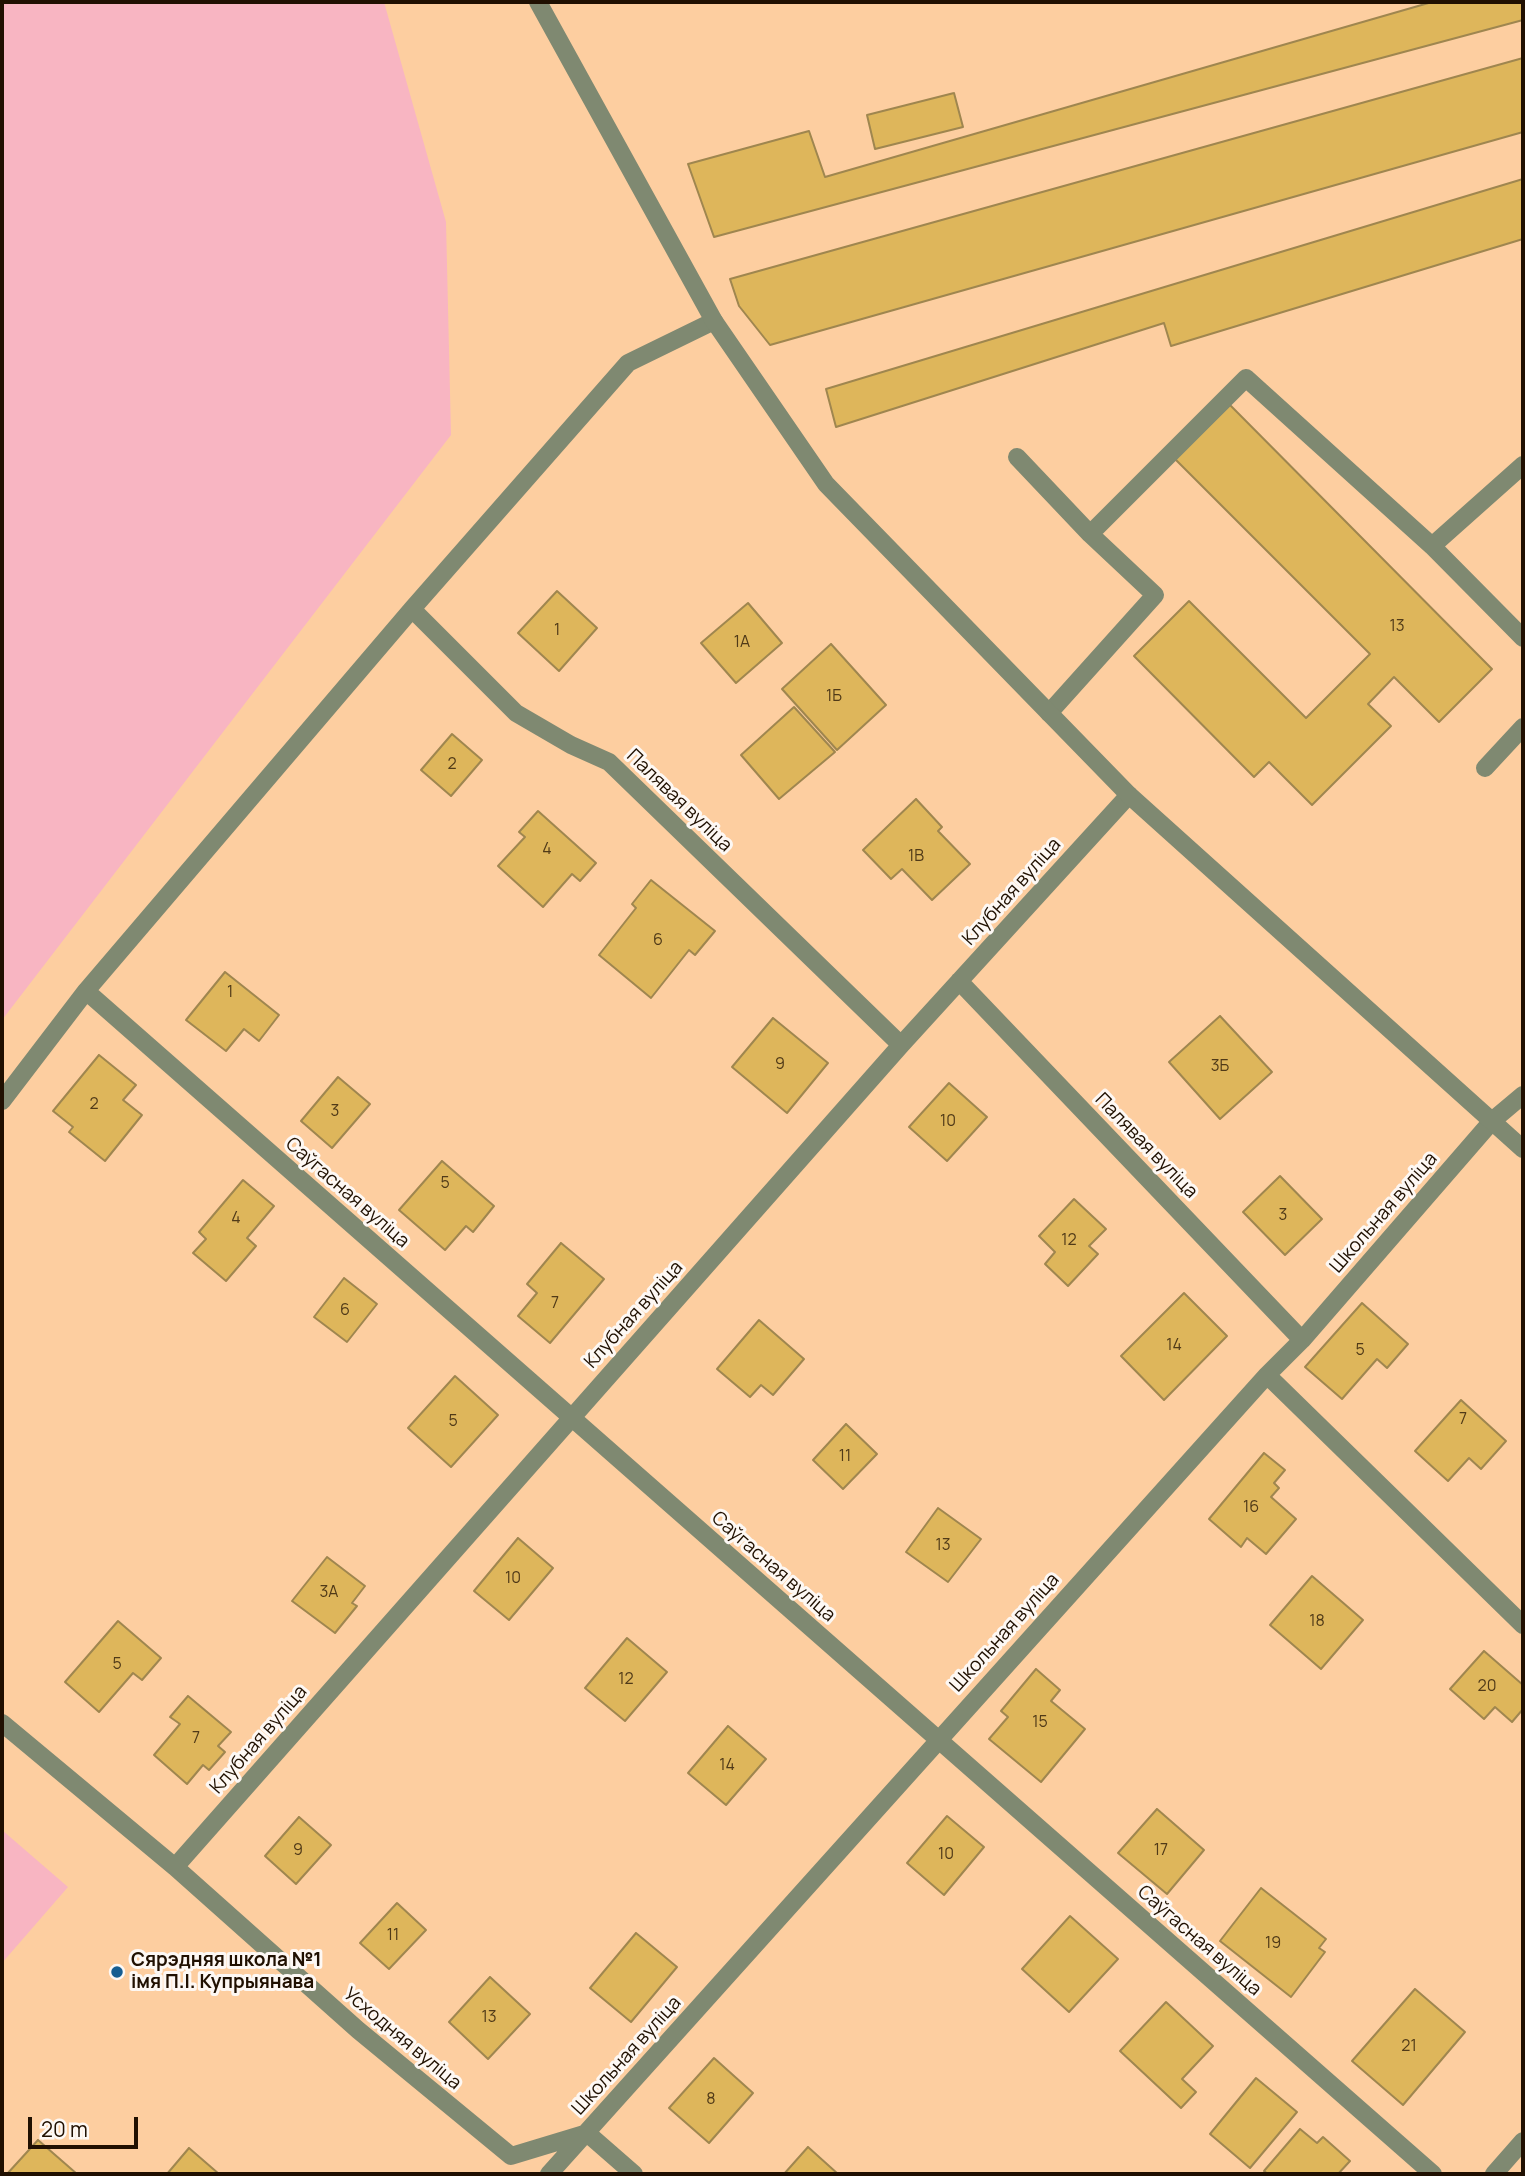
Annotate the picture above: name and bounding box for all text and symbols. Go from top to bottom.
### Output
house number: 13 [1389,617,1405,637]
house number: 1 [554,621,560,641]
house number: 1А [734,633,750,653]
house number: 1Б [826,687,842,707]
street label: Палявая вуліца [622,745,736,857]
house number: 2 [447,755,457,775]
street label: Клубная вуліца [958,834,1066,950]
house number: 4 [542,840,552,860]
house number: 1В [908,847,924,867]
house number: 6 [653,931,663,951]
house number: 1 [227,983,233,1003]
house number: 9 [775,1055,785,1075]
house number: 3Б [1211,1057,1229,1077]
street label: Палявая вуліца [1090,1089,1202,1203]
house number: 2 [89,1095,99,1115]
house number: 3 [331,1102,339,1122]
house number: 10 [940,1112,956,1132]
street label: Саўгасная вуліца [280,1133,414,1253]
street label: Школьная вуліца [1326,1148,1442,1278]
house number: 5 [440,1174,450,1194]
house number: 3 [1279,1206,1287,1226]
house number: 4 [231,1209,241,1229]
house number: 12 [1061,1231,1077,1251]
street label: Клубная вуліца [580,1257,688,1373]
house number: 7 [551,1294,559,1314]
house number: 6 [340,1301,350,1321]
house number: 14 [1166,1336,1182,1356]
house number: 5 [1355,1341,1365,1361]
house number: 7 [1459,1410,1467,1430]
house number: 5 [448,1412,458,1432]
house number: 11 [839,1447,851,1467]
house number: 16 [1243,1498,1259,1518]
street label: Саўгасная вуліца [706,1507,840,1627]
house number: 13 [935,1536,951,1556]
house number: 10 [505,1569,521,1589]
street label: Школьная вуліца [946,1569,1064,1697]
house number: 3А [320,1583,338,1603]
house number: 18 [1309,1612,1325,1632]
house number: 5 [112,1655,122,1675]
house number: 12 [618,1670,634,1690]
house number: 20 [1478,1677,1496,1697]
street label: Клубная вуліца [206,1681,312,1799]
house number: 15 [1032,1713,1048,1733]
house number: 7 [192,1729,200,1749]
house number: 14 [719,1756,735,1776]
house number: 9 [293,1841,303,1861]
house number: 17 [1154,1841,1168,1861]
house number: 10 [938,1845,954,1865]
street label: Саўгасная вуліца [1132,1881,1266,2001]
house number: 11 [387,1926,399,1946]
house number: 19 [1265,1934,1281,1954]
place label: Сярэдняя школа №1 імя П.І. Купрыянава [131,1950,321,1994]
marker: Сярэдняя школа №1 імя П.І. Купрыянава [109,1964,125,1980]
street label: Усходняя вуліца [339,1983,465,2095]
street label: Школьная вуліца [568,1992,686,2120]
house number: 13 [481,2008,497,2028]
house number: 21 [1401,2037,1417,2057]
house number: 8 [706,2090,716,2110]
scale bar [32,2102,142,2146]
text: 20 m [41,2115,88,2143]

